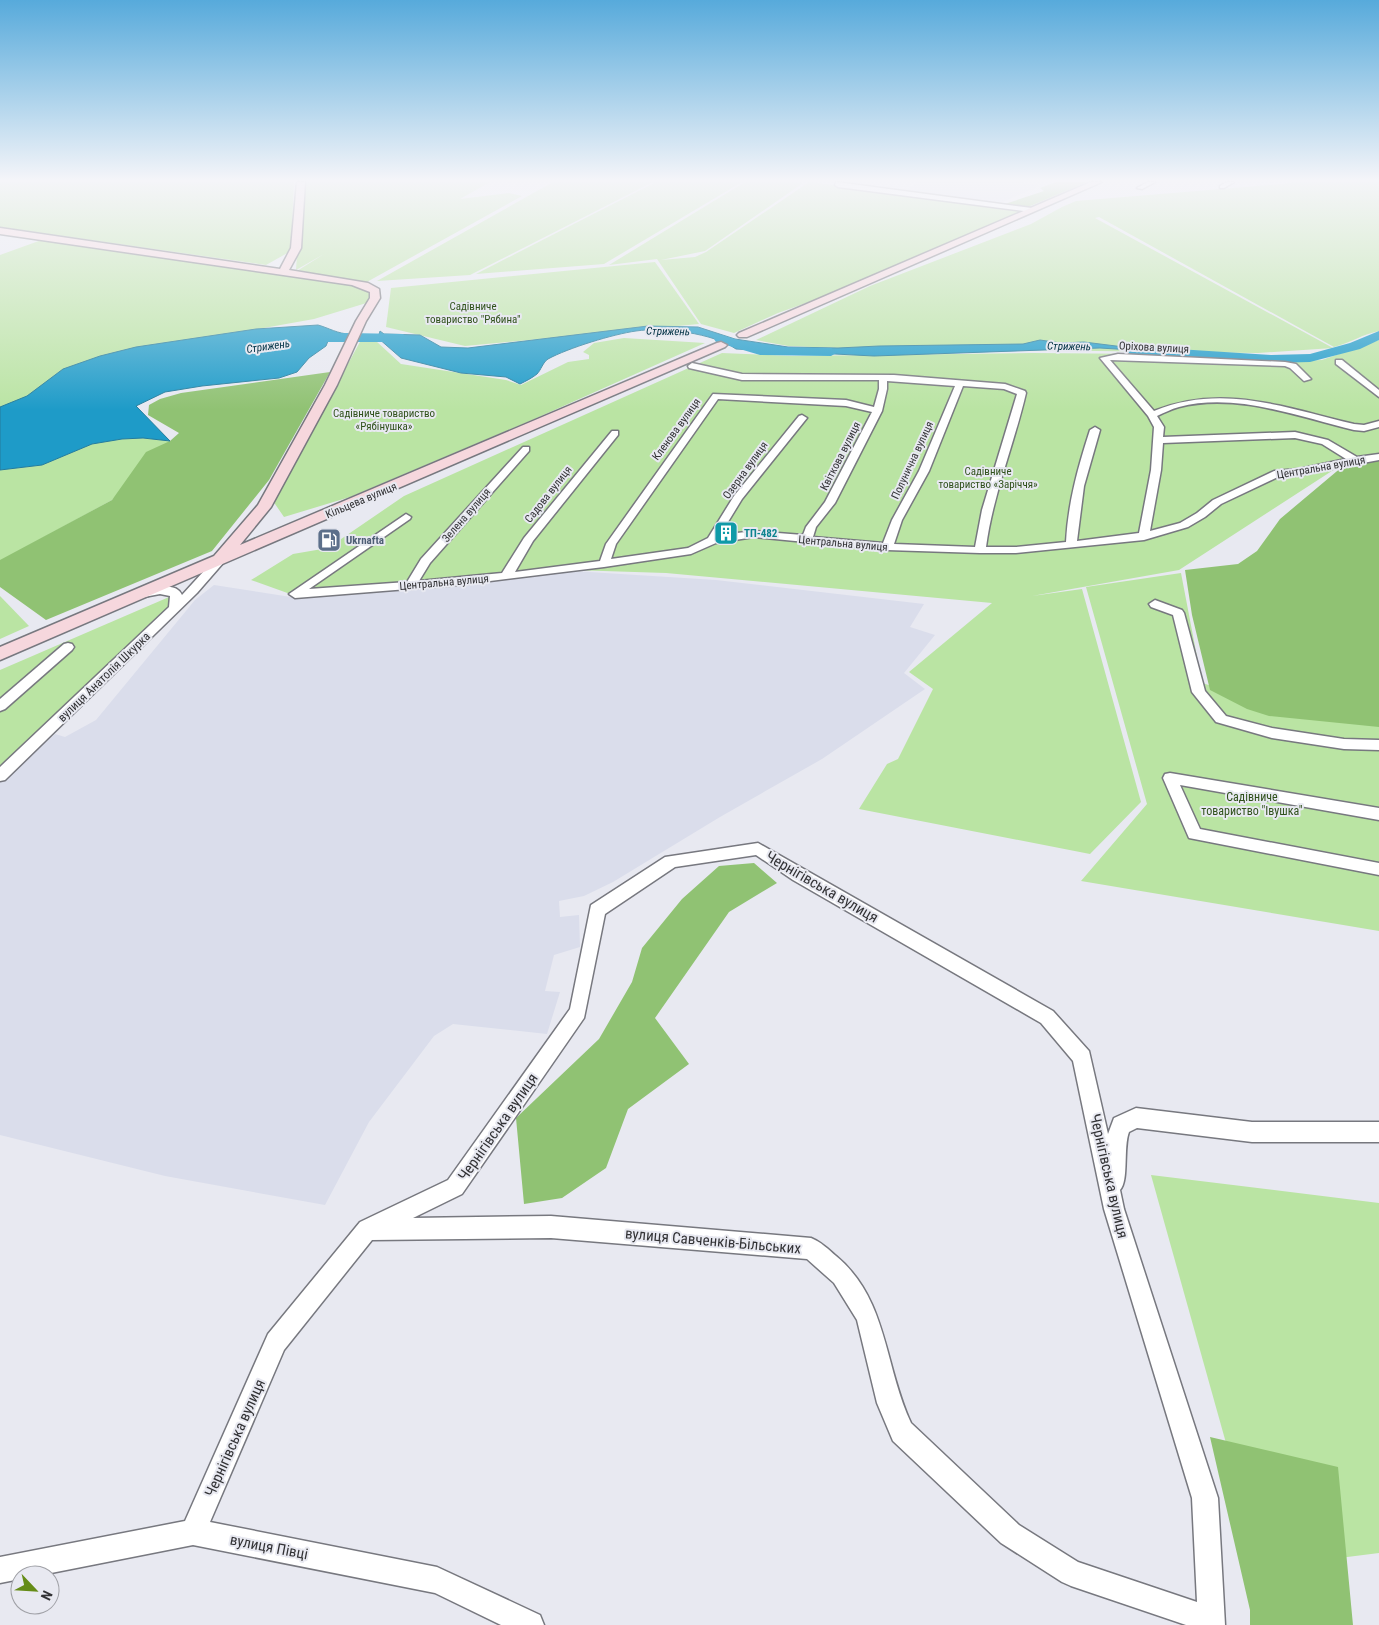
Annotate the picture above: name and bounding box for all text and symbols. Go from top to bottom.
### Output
park label: Садівниче товариство "Рябина" [426,300,520,326]
water label: Стрижень [646,325,690,338]
water label: Стрижень [245,337,291,356]
street label: Оріхова вулиця [1119,339,1189,356]
water label: Стрижень [1047,340,1091,353]
street label: Кленова вулиця [650,396,703,463]
park label: Садівниче товариство «Рябінушка» [333,407,436,433]
street label: Полунична вулиця [889,419,936,501]
street label: Квіткова вулиця [818,420,863,493]
street label: Озерна вулиця [720,439,771,502]
street label: Центральна вулиця [1276,453,1366,482]
street label: Садова вулиця [522,463,575,525]
park label: Садівниче товариство «Заріччя» [938,465,1038,491]
street label: Кільцева вулиця [324,480,399,521]
street label: Зелена вулиця [439,486,493,545]
building icon: ТП-482 [713,520,739,546]
fuel station icon: Ukrnafta [316,527,342,553]
place label: ТП-482 [744,527,778,540]
street label: Центральна вулиця [798,533,888,554]
place label: Ukrnafta [346,534,384,547]
street label: Центральна вулиця [399,572,489,593]
street label: вулиця Анатолія Шкурка [55,629,153,725]
park label: Садівниче товариство "Івушка" [1201,790,1303,818]
street label: Чернігівська вулиця [763,847,881,927]
street label: Чернігівська вулиця [454,1070,542,1184]
street label: Чернігівська вулиця [1086,1112,1132,1240]
street label: вулиця Савченків-Більських [624,1224,802,1258]
street label: Чернігівська вулиця [201,1376,269,1500]
street label: вулиця Півці [229,1531,309,1563]
north arrow [10,1565,60,1615]
text: N [38,1588,56,1603]

